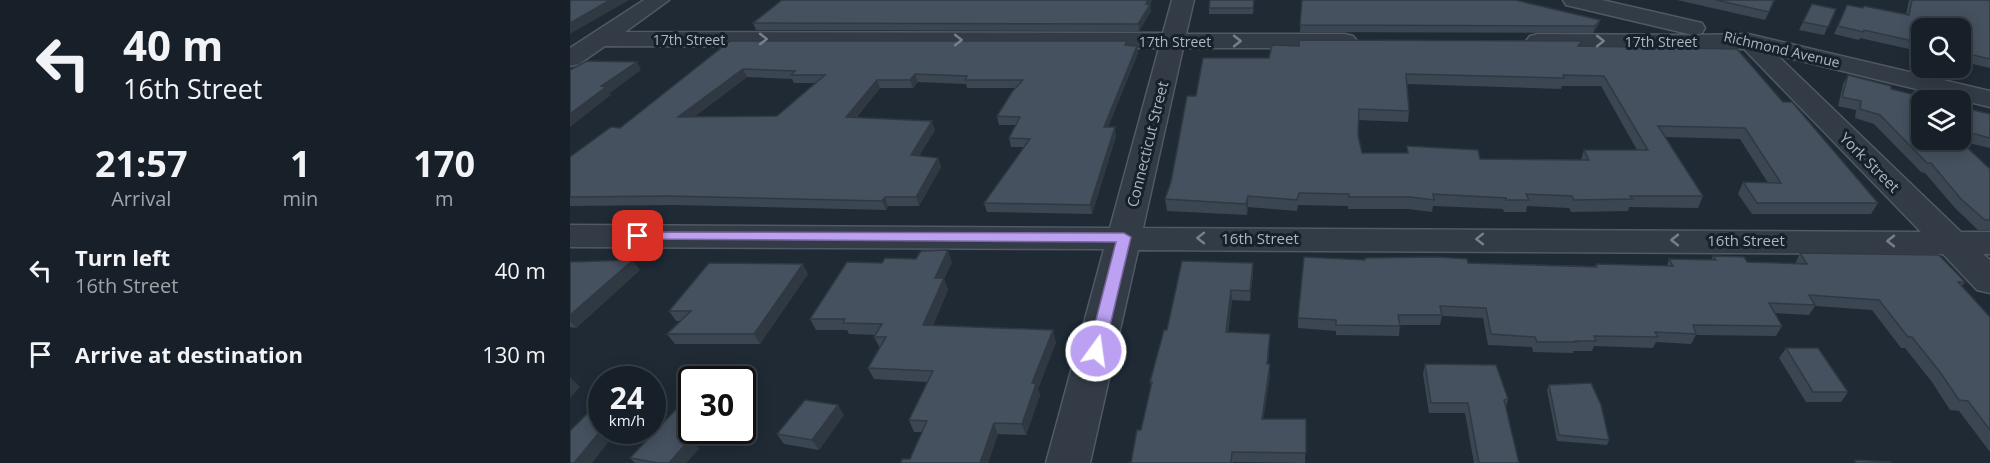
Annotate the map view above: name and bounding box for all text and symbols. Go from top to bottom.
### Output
text: 40 m [123,16,223,73]
map controls [1911,18,1971,150]
button: search [1911,18,1971,78]
icon: left [24,24,102,102]
street label: Richmond Avenue [1722,26,1842,72]
street label: 17th Street [653,30,725,49]
street label: 17th Street [1139,32,1211,51]
street label: 17th Street [1625,32,1697,51]
one-way arrow [759,33,768,45]
one-way arrow [954,34,963,46]
one-way arrow [1233,35,1242,47]
one-way arrow [1596,35,1605,47]
text: 16th Street [123,70,262,107]
street label: Connecticut Street [1122,79,1172,209]
button: layers [1911,90,1971,150]
street label: York Street [1836,128,1904,196]
text: 21:57 [95,139,188,188]
text: 1 [290,139,311,188]
text: 170 [413,139,475,188]
text: Arrival [111,185,171,212]
text: min [282,185,318,212]
text: m [435,185,453,212]
pin [612,210,663,261]
icon: arrive [621,219,654,252]
street label: 16th Street [1221,228,1299,248]
street label: 16th Street [1707,230,1785,250]
one-way arrow [1197,232,1206,244]
one-way arrow [1476,233,1485,245]
one-way arrow [1671,234,1680,246]
one-way arrow [1887,235,1896,247]
text: Turn left [75,242,170,272]
icon: left [24,254,57,287]
text: 40 m [495,255,546,285]
text: 16th Street [75,272,178,299]
position arrow [1064,319,1128,383]
icon: arrive [24,338,57,371]
text: Arrive at destination [75,339,303,369]
text: 130 m [482,339,546,369]
speed limit sign: 30 [678,366,756,444]
text: 24 [610,377,644,418]
text: km/h [609,410,645,430]

